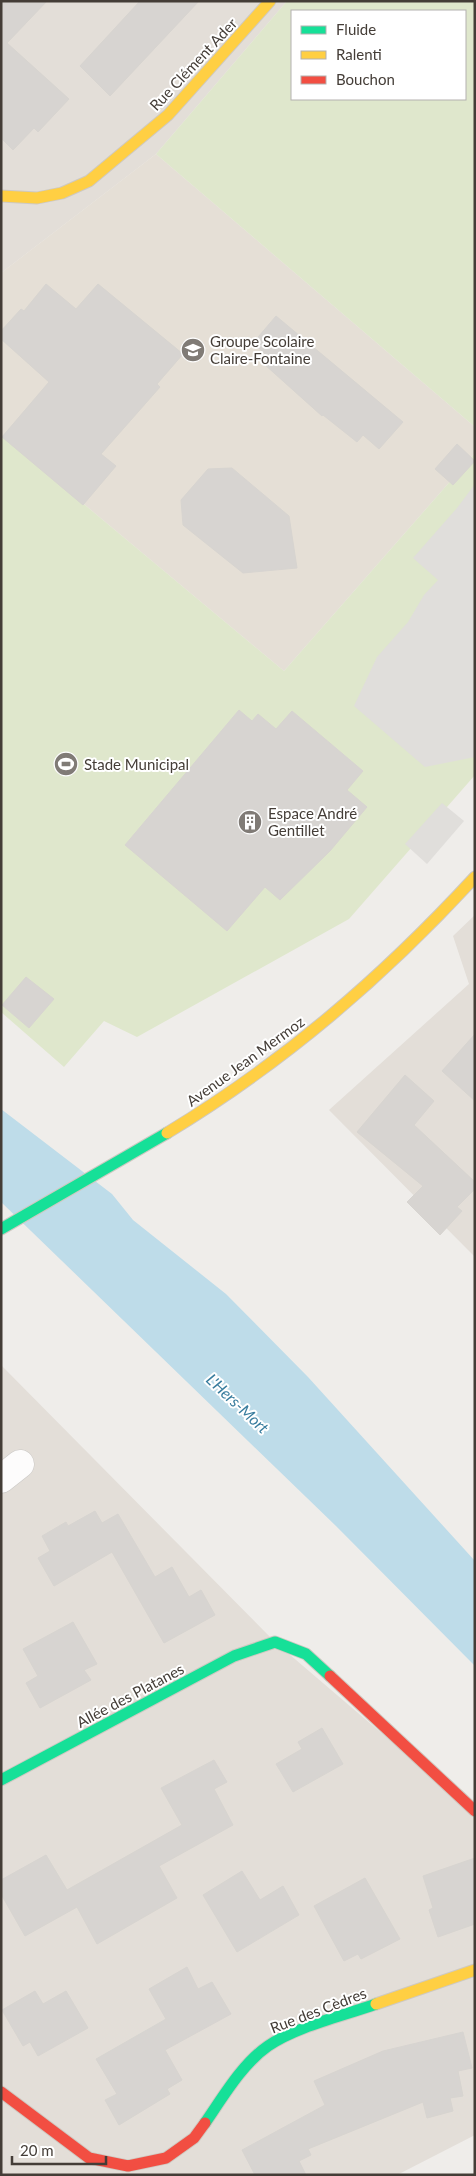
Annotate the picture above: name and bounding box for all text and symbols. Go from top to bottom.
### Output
legend [291,10,466,100]
street label: Rue Clément Ader [146,14,241,114]
text: Fluide [336,20,376,38]
text: Ralenti [336,45,382,63]
text: Bouchon [336,70,395,88]
place label: Groupe Scolaire Claire-Fontaine [210,332,314,367]
school or university icon: Groupe Scolaire Claire-Fontaine [180,337,206,363]
sports icon: Stade Municipal [53,751,79,777]
place label: Stade Municipal [84,755,189,773]
place label: Espace André Gentillet [268,804,357,839]
building icon: Espace André Gentillet [237,809,263,835]
street label: Avenue Jean Mermoz [183,1012,308,1110]
water label: L'Hers-Mort [203,1369,273,1437]
street label: Allée des Platanes [73,1659,187,1731]
street label: Rue des Cèdres [267,1983,369,2037]
scale bar [12,2134,106,2166]
text: 20 m [20,2141,54,2159]

